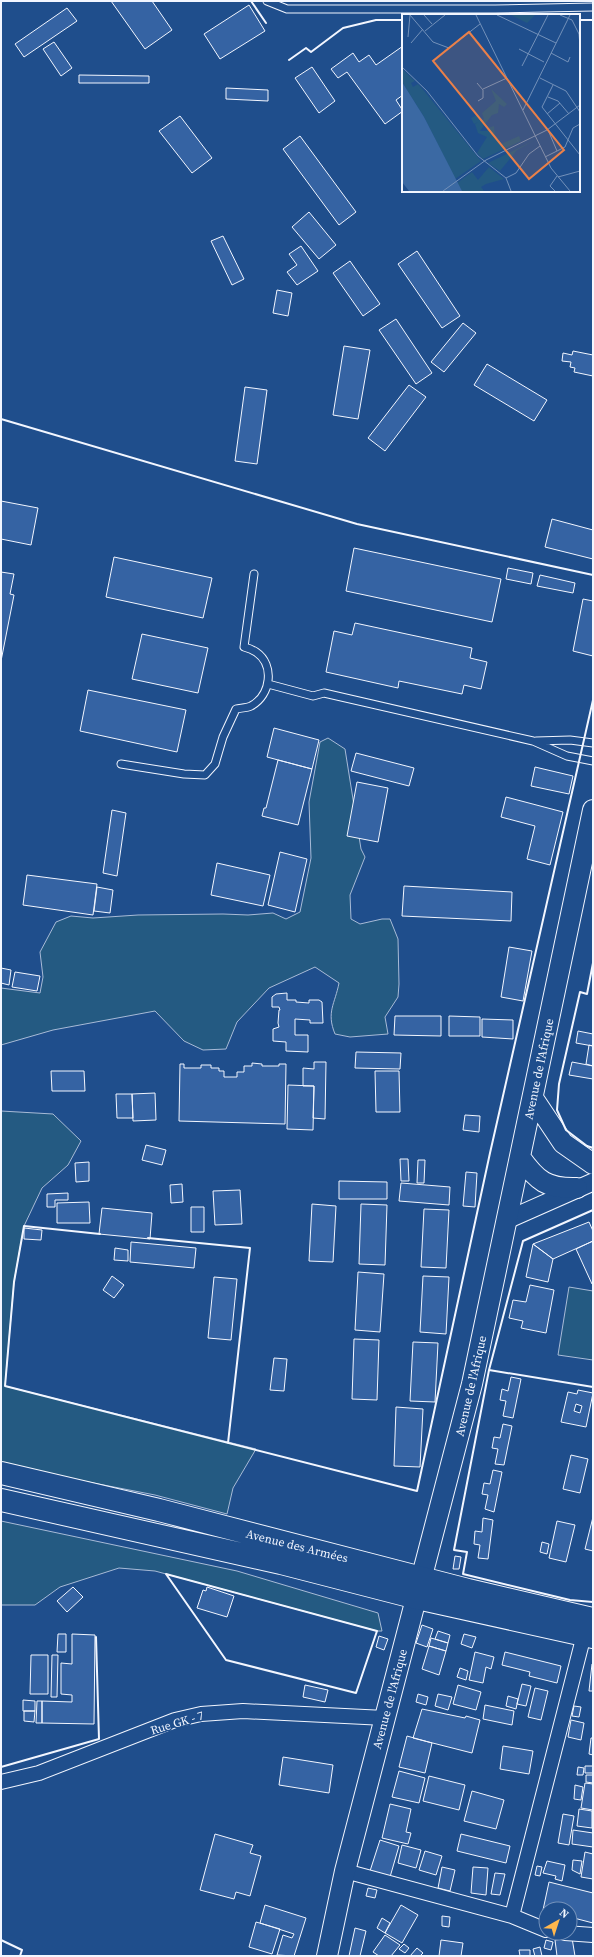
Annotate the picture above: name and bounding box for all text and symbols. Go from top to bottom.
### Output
inset map [402,14,580,192]
street label: Avenue de l'Afrique [520,1017,558,1121]
street label: Avenue de l'Afrique [452,1334,490,1438]
street label: Avenue des Armées [244,1526,350,1566]
street label: Avenue de l'Afrique [369,1647,411,1751]
street label: Rue GK - 7 [148,1707,206,1739]
north arrow [538,1901,578,1941]
text: N [556,1905,572,1922]

